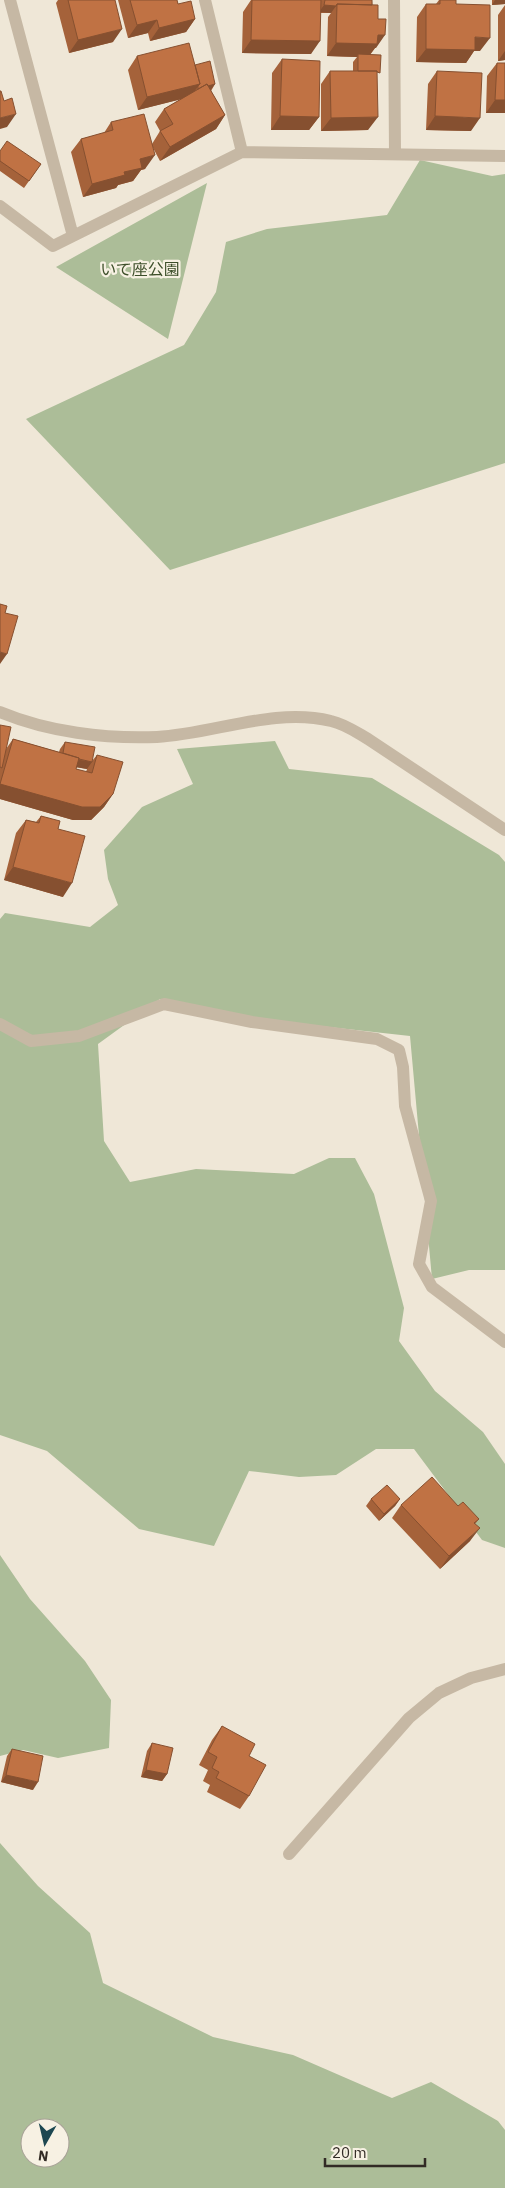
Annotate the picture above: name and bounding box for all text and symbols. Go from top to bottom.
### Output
park label: いて座公園 [100,259,180,279]
north arrow [20,2118,70,2168]
scale bar [325,2136,425,2168]
text: 20 m [332,2143,367,2162]
text: N [37,2146,49,2165]

